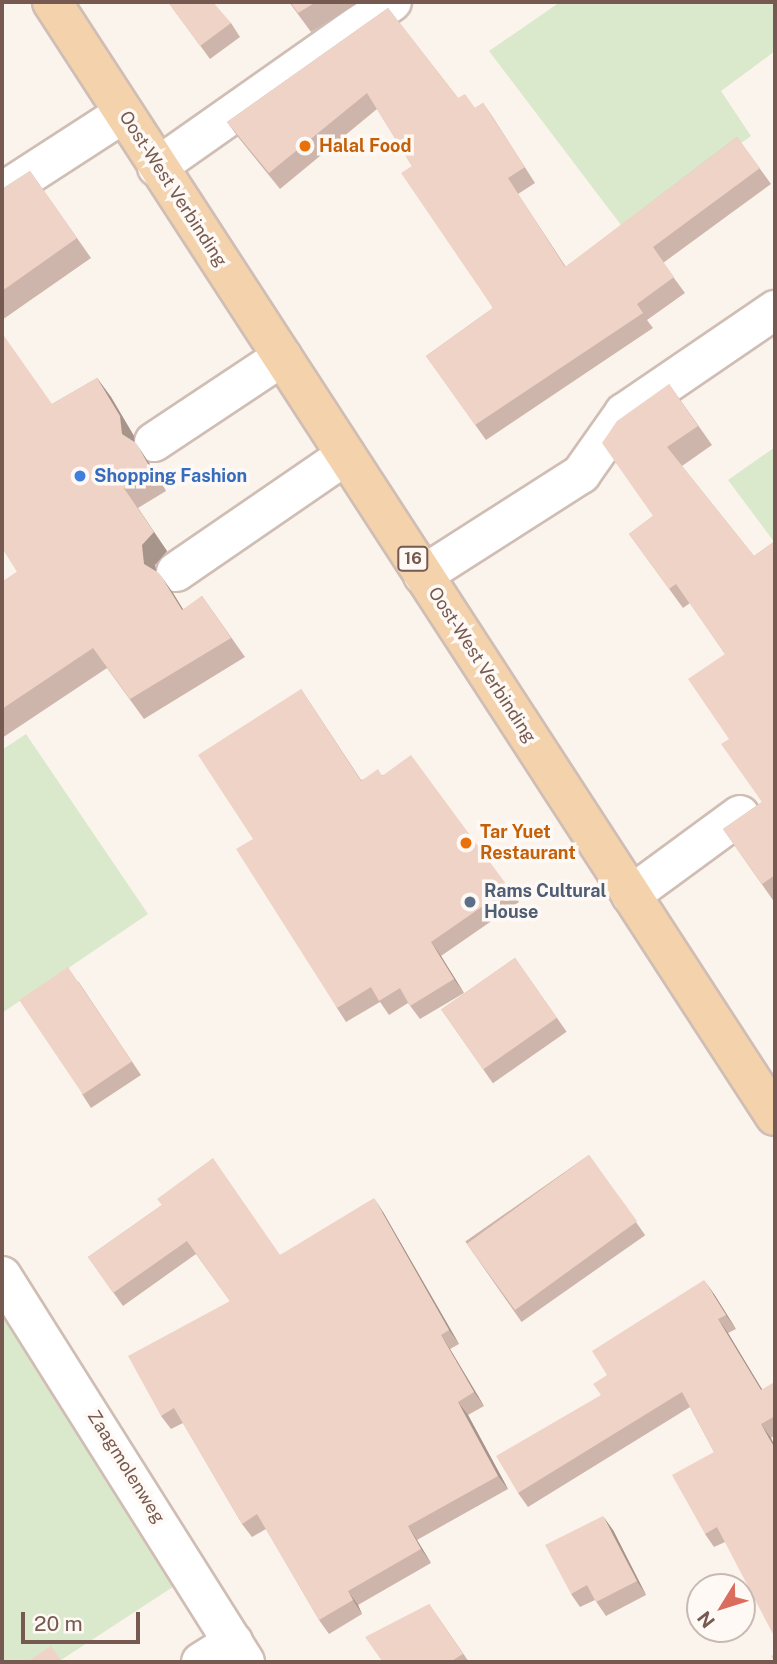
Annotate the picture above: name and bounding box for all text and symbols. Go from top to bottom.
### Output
street label: Oost-West Verbinding [114,107,232,271]
place label: Halal Food [319,135,411,157]
marker: Halal Food [297,138,313,154]
place label: Shopping Fashion [94,465,247,487]
marker: Shopping Fashion [72,468,88,484]
road number: 16 [397,546,429,572]
street label: Oost-West Verbinding [423,583,541,747]
place label: Tar Yuet Restaurant [480,822,576,864]
marker: Tar Yuet Restaurant [458,835,474,851]
place label: Rams Cultural House [484,881,607,924]
marker: Rams Cultural House [462,894,478,910]
street label: Zaagmolenweg [83,1407,169,1527]
north arrow [686,1573,756,1643]
scale bar [24,1598,144,1642]
text: N [693,1607,719,1632]
text: 20 m [34,1611,83,1636]

